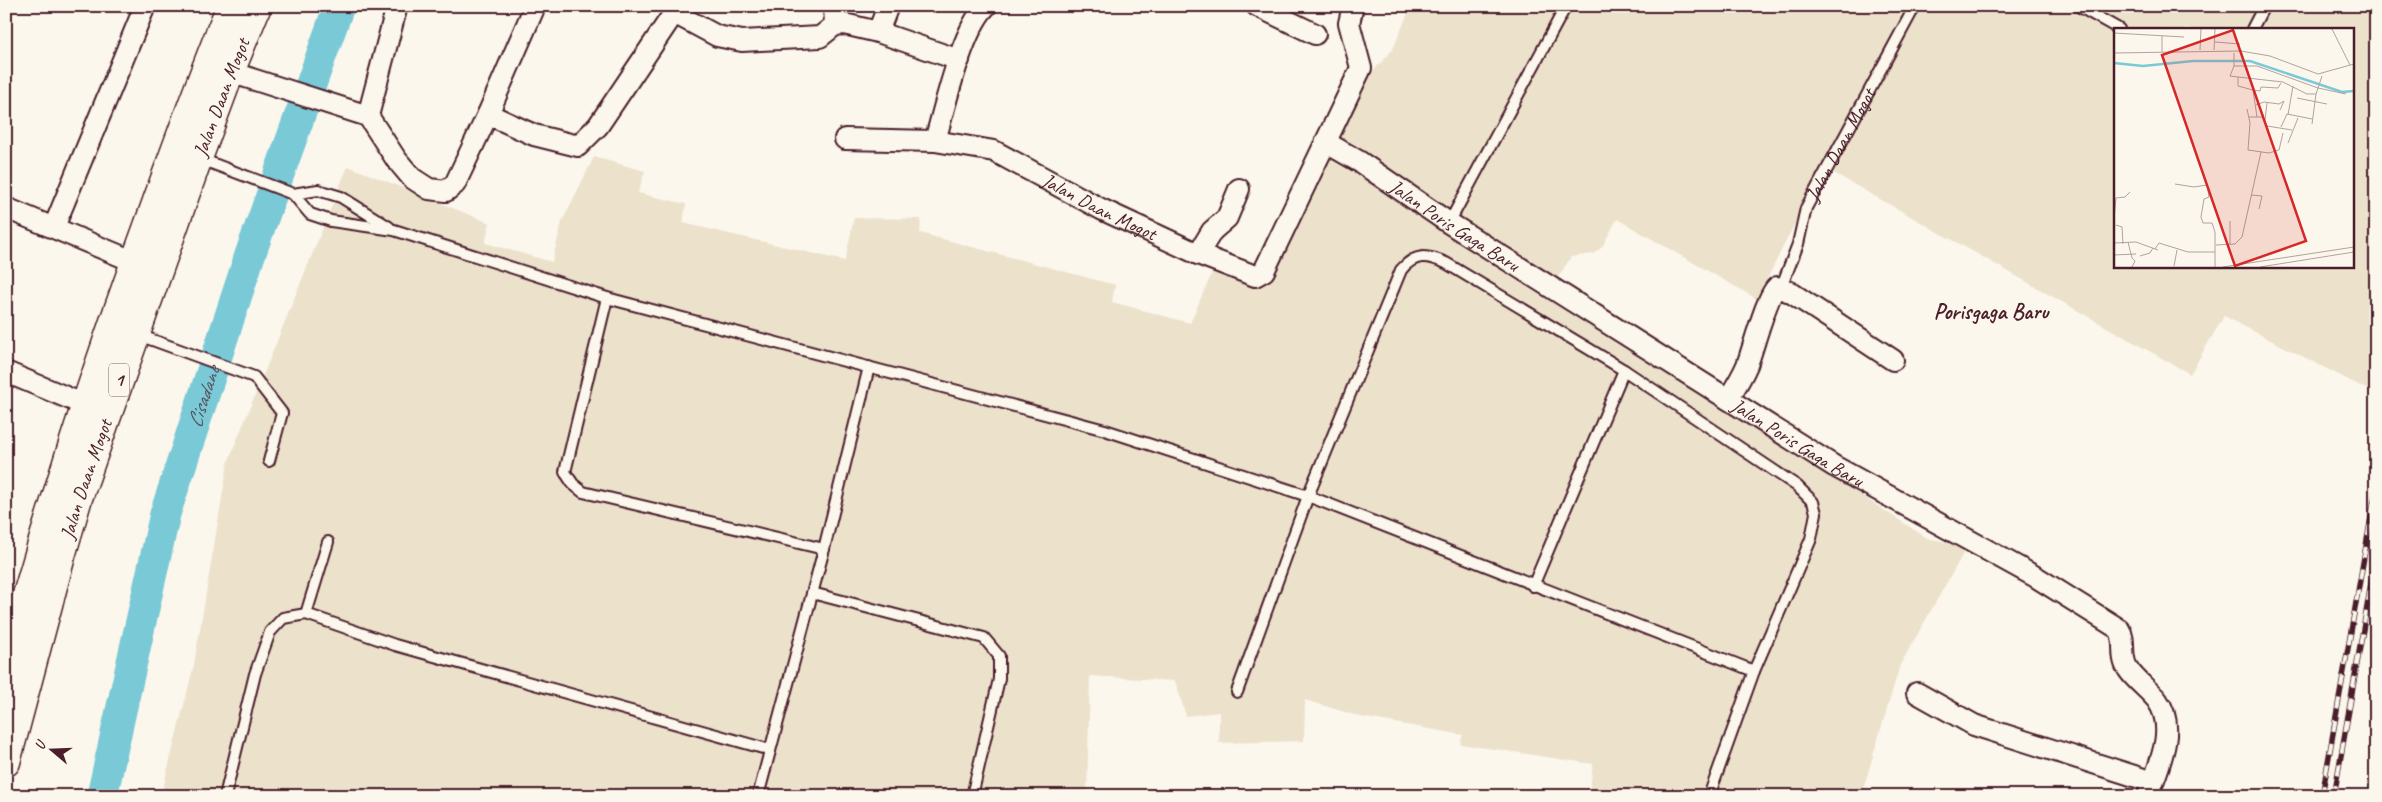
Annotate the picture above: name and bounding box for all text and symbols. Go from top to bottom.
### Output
inset map [2114,28,2354,268]
street label: Jalan Daan Mogot [187,32,256,161]
street label: Jalan Daan Mogot [1799,82,1882,206]
street label: Jalan Daan Mogot [1037,167,1163,246]
street label: Jalan Poris Gaga Baru [1384,173,1526,278]
district label: Porisgaga Baru [1934,298,2050,326]
water label: Cisadane [181,360,226,431]
road number: 1 [109,364,129,396]
street label: Jalan Poris Gaga Baru [1726,392,1870,493]
street label: Jalan Daan Mogot [54,414,118,543]
north arrow [28,724,78,774]
text: U [31,737,50,752]

